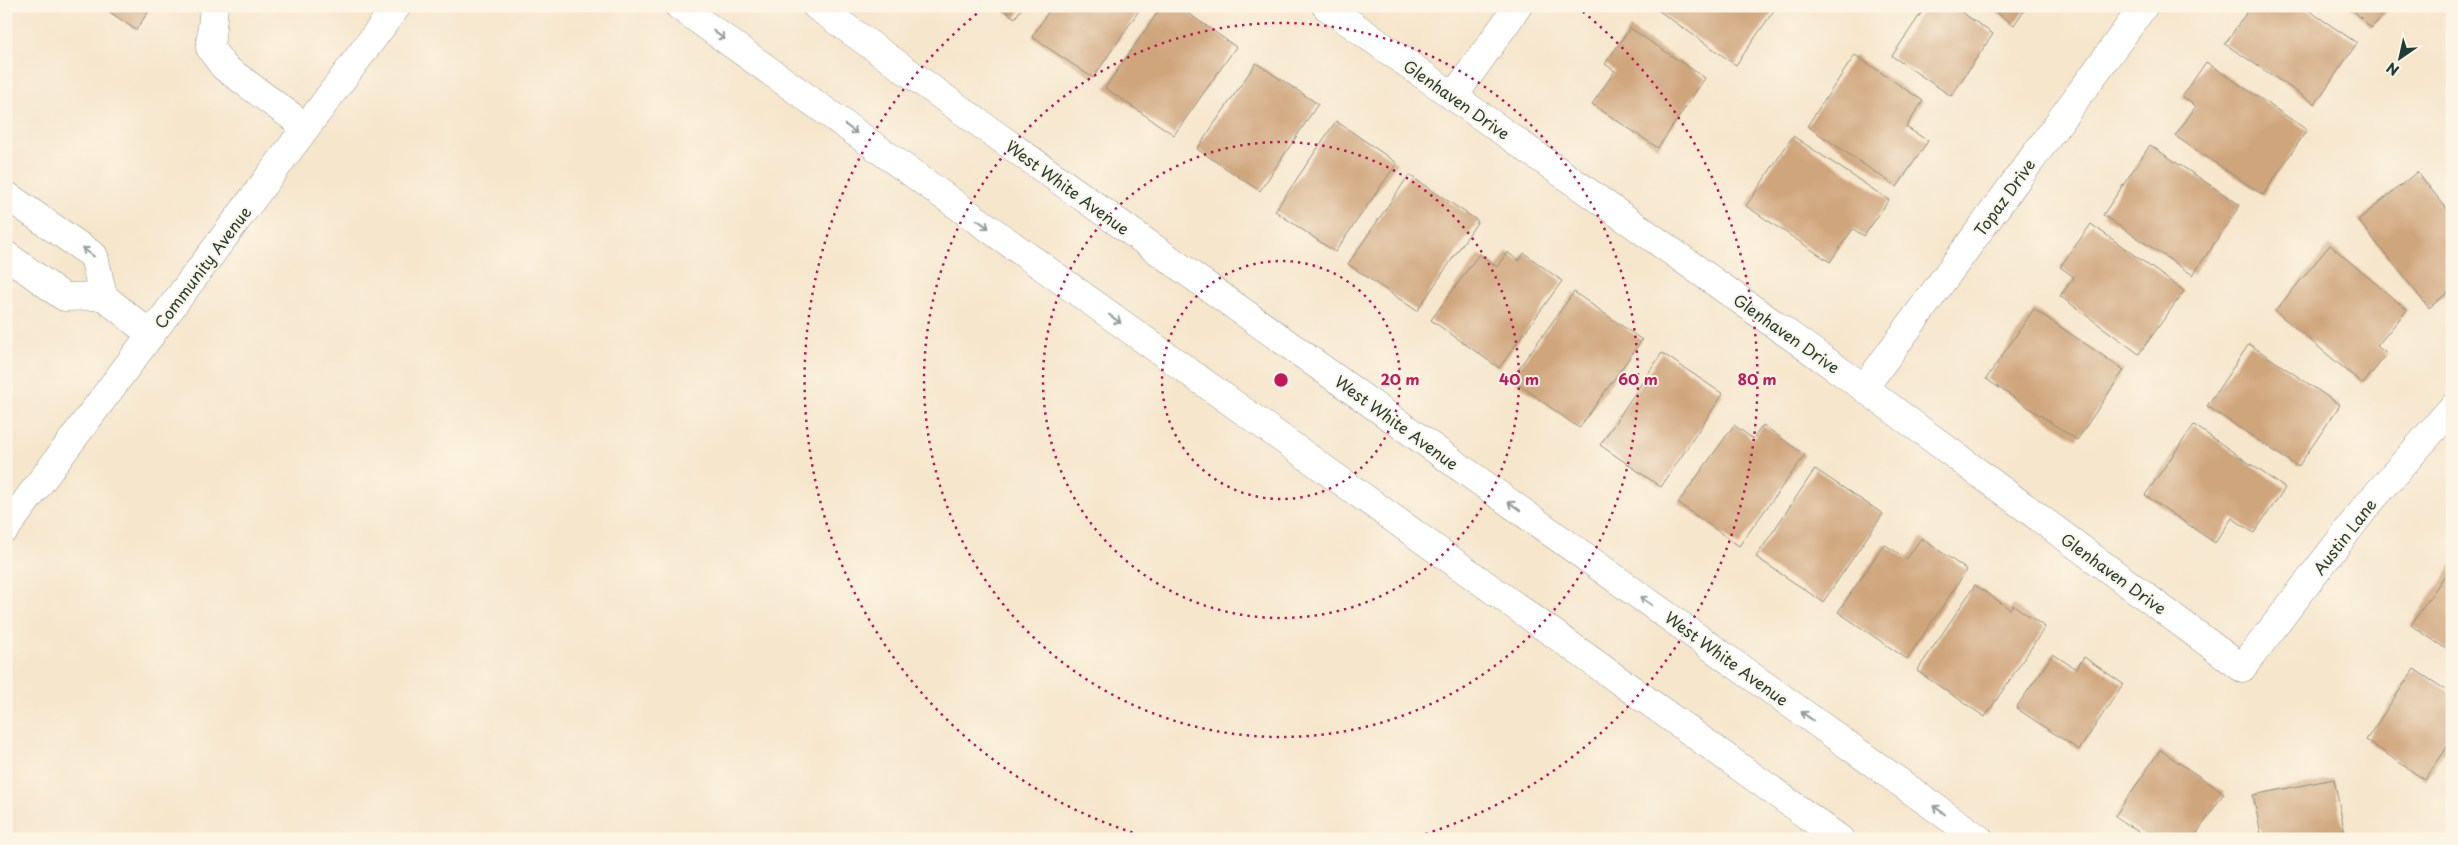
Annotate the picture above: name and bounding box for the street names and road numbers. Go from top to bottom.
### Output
street label: Glenhaven Drive [1399,53,1515,145]
street label: West White Avenue [1001,134,1135,240]
street label: Topaz Drive [1968,153,2040,241]
street label: Community Avenue [148,200,256,333]
street label: Glenhaven Drive [1729,287,1845,379]
street label: West White Avenue [1330,369,1464,475]
street label: Austin Lane [2306,493,2382,579]
street label: Glenhaven Drive [2056,526,2172,620]
street label: West White Avenue [1660,605,1794,711]

